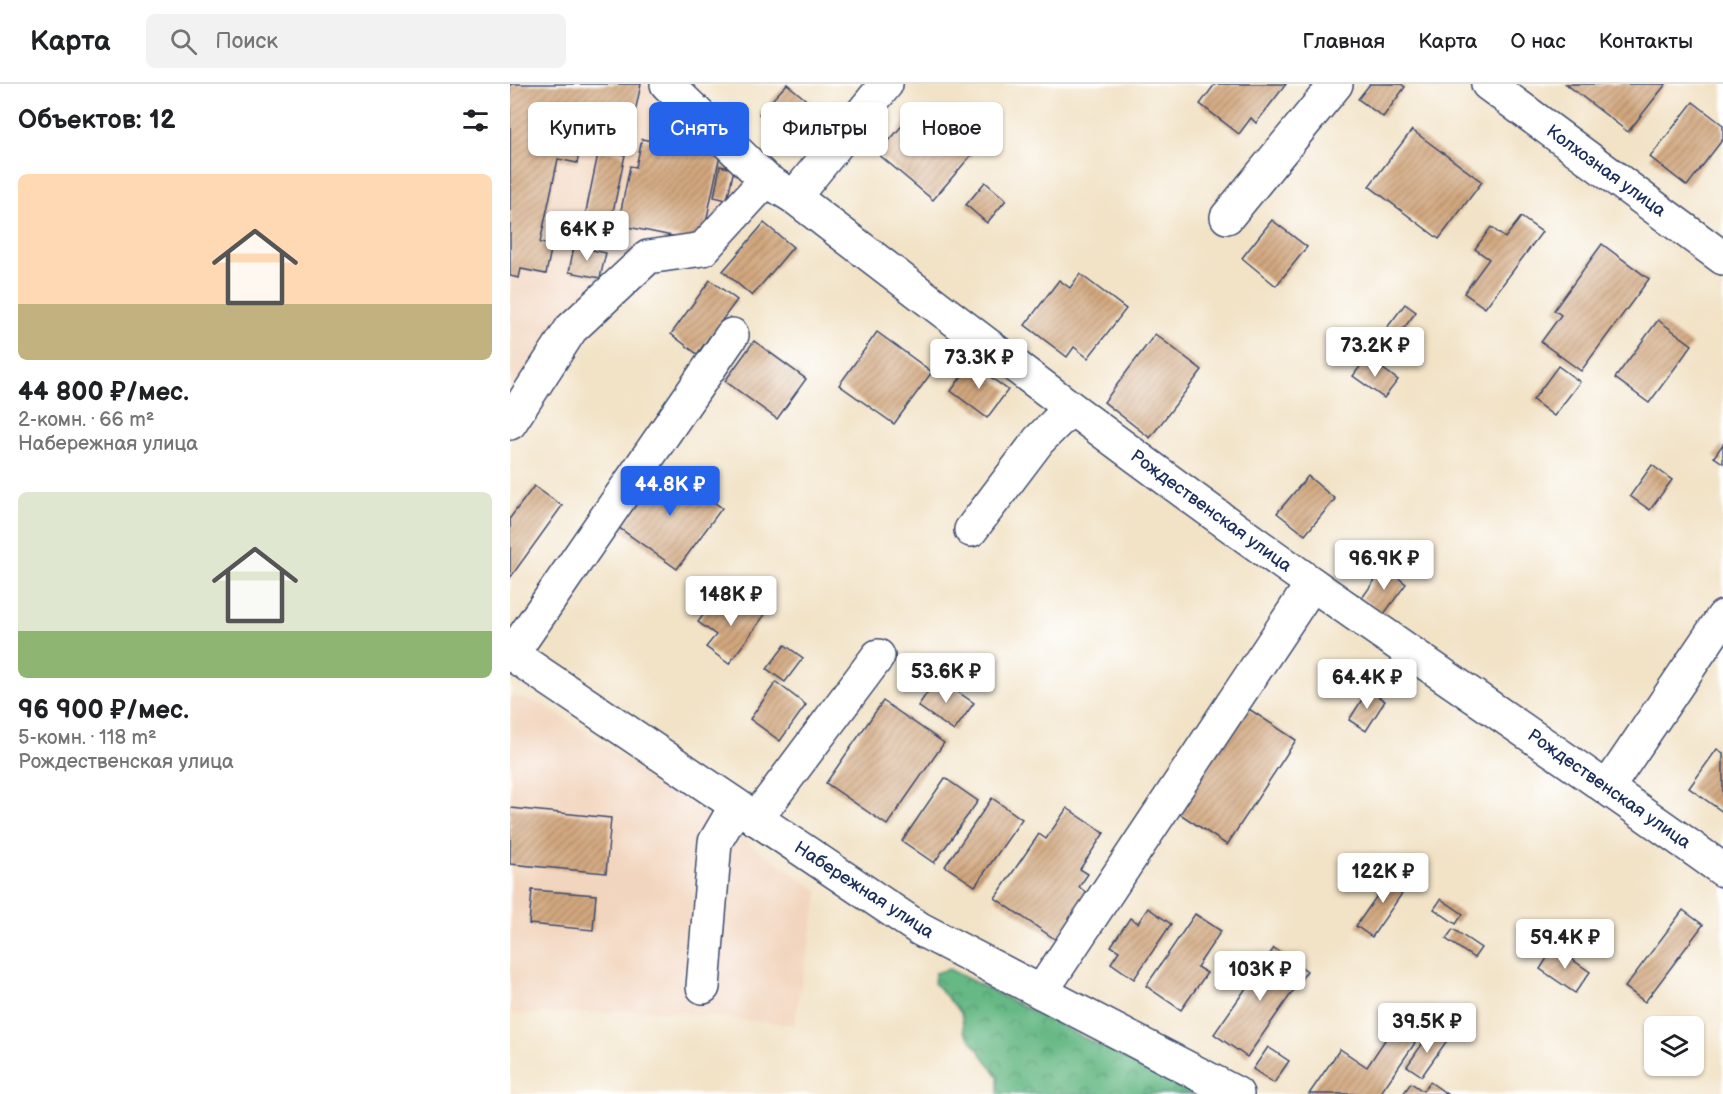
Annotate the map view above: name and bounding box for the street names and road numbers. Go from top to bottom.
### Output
street label: Колхозная улица [1542,121,1670,222]
street label: Рождественская улица [1126,445,1296,577]
street label: Рождественская улица [1523,725,1695,854]
street label: Набережная улица [790,837,938,943]

